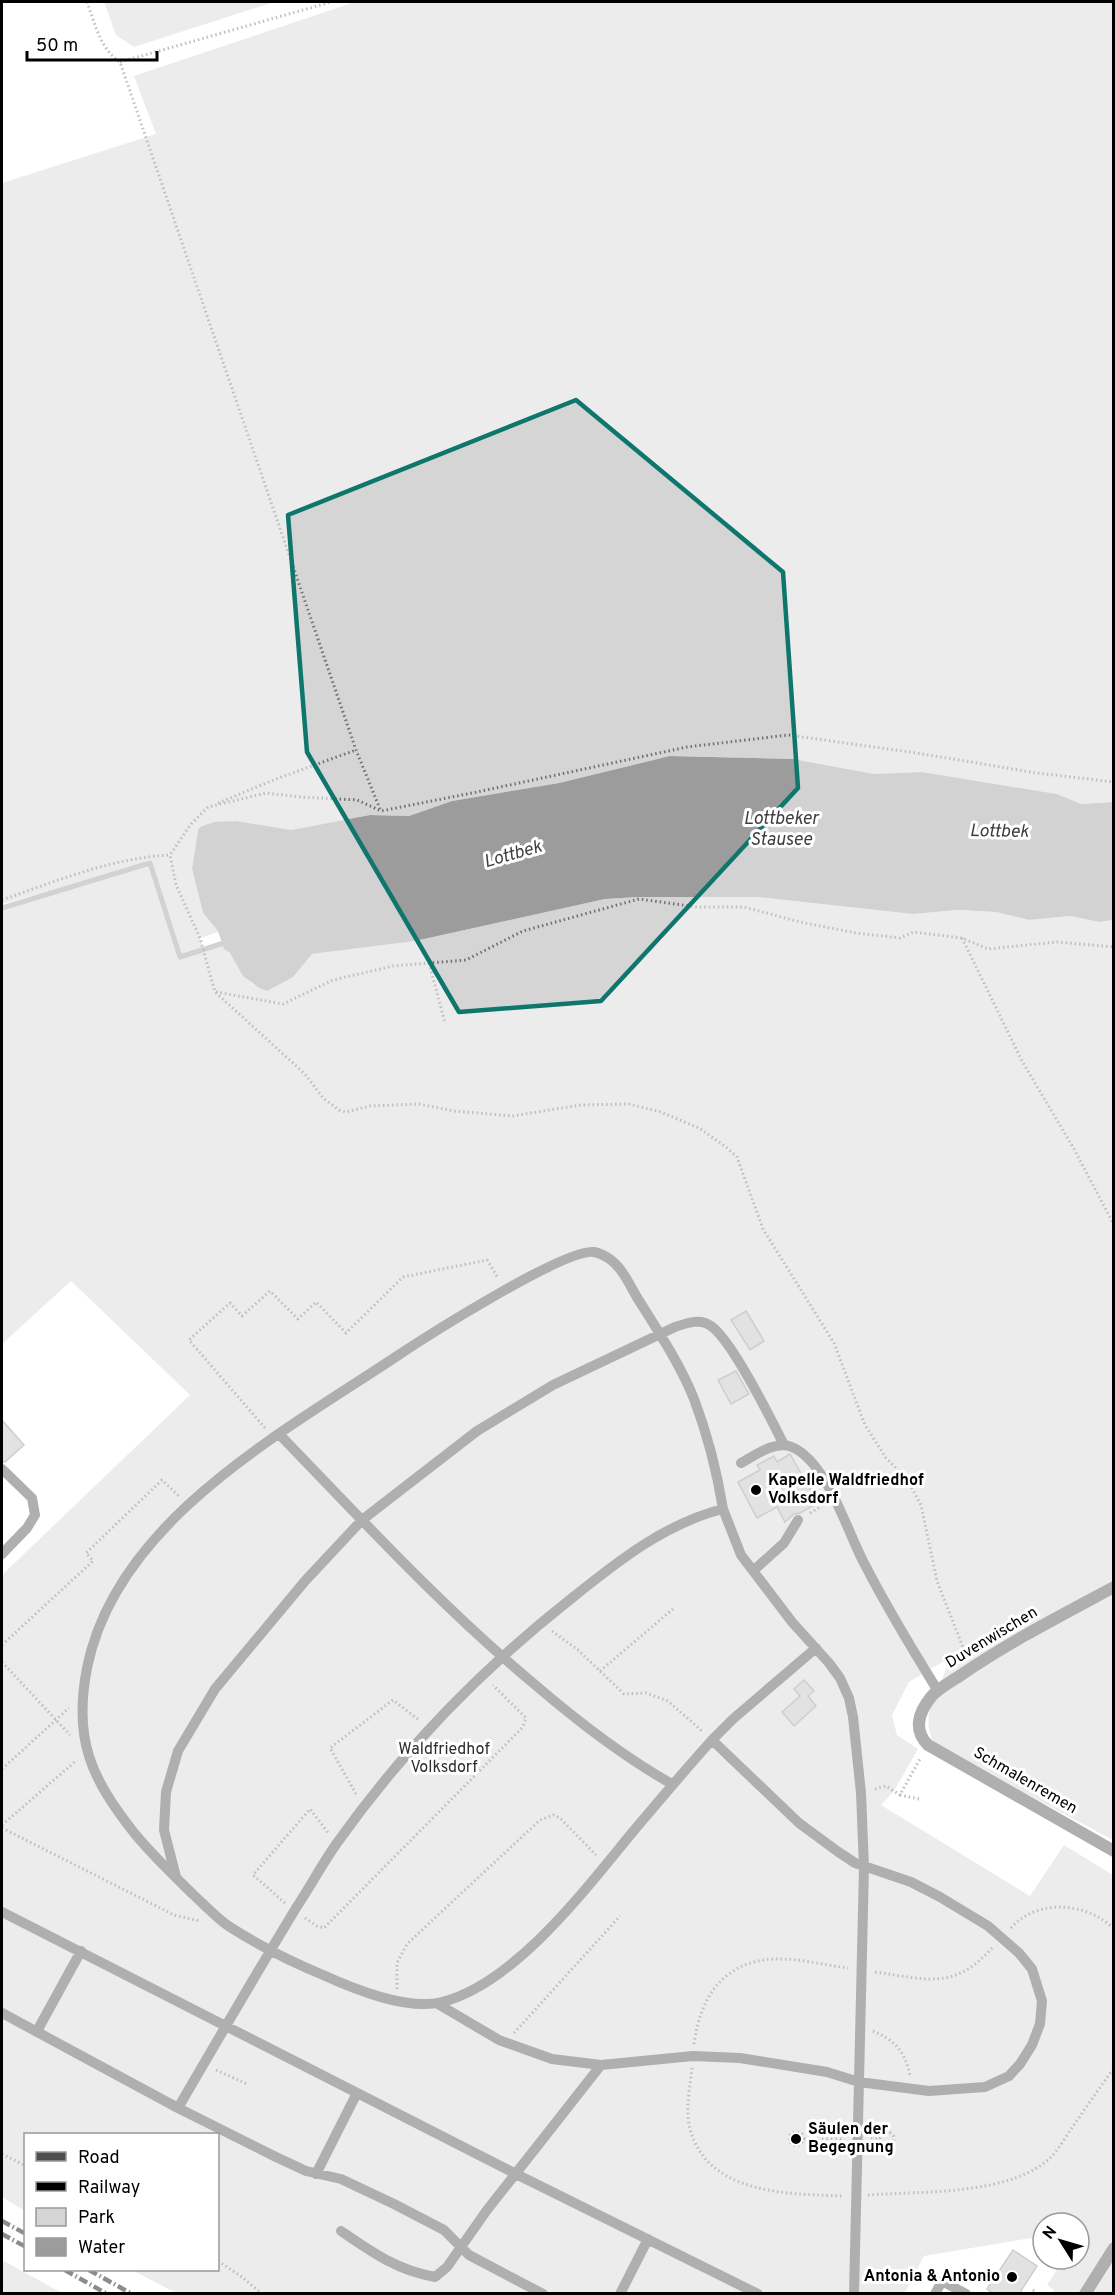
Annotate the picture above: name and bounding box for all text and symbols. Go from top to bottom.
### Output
scale bar [27,24,158,62]
text: 50 m [36,35,78,58]
water label: Lottbeker Stausee [744,808,821,852]
water label: Lottbek [969,820,1030,844]
water label: Lottbek [481,836,545,874]
place label: Kapelle Waldfriedhof Volksdorf [768,1471,924,1509]
marker: Kapelle Waldfriedhof Volksdorf [749,1483,763,1497]
street label: Duvenwischen [942,1603,1042,1673]
park label: Waldfriedhof Volksdorf [398,1740,490,1778]
street label: Schmalenremen [969,1743,1081,1819]
place label: Säulen der Begegnung [808,2120,894,2158]
marker: Säulen der Begegnung [789,2132,803,2146]
legend [24,2133,219,2271]
text: Road [78,2147,120,2170]
text: Railway [78,2177,140,2200]
text: Park [78,2207,115,2230]
north arrow [1031,2211,1091,2271]
text: N [1039,2223,1062,2244]
text: Water [78,2237,125,2260]
place label: Antonia & Antonio [864,2267,1000,2287]
marker: Antonia & Antonio [1005,2270,1019,2284]

